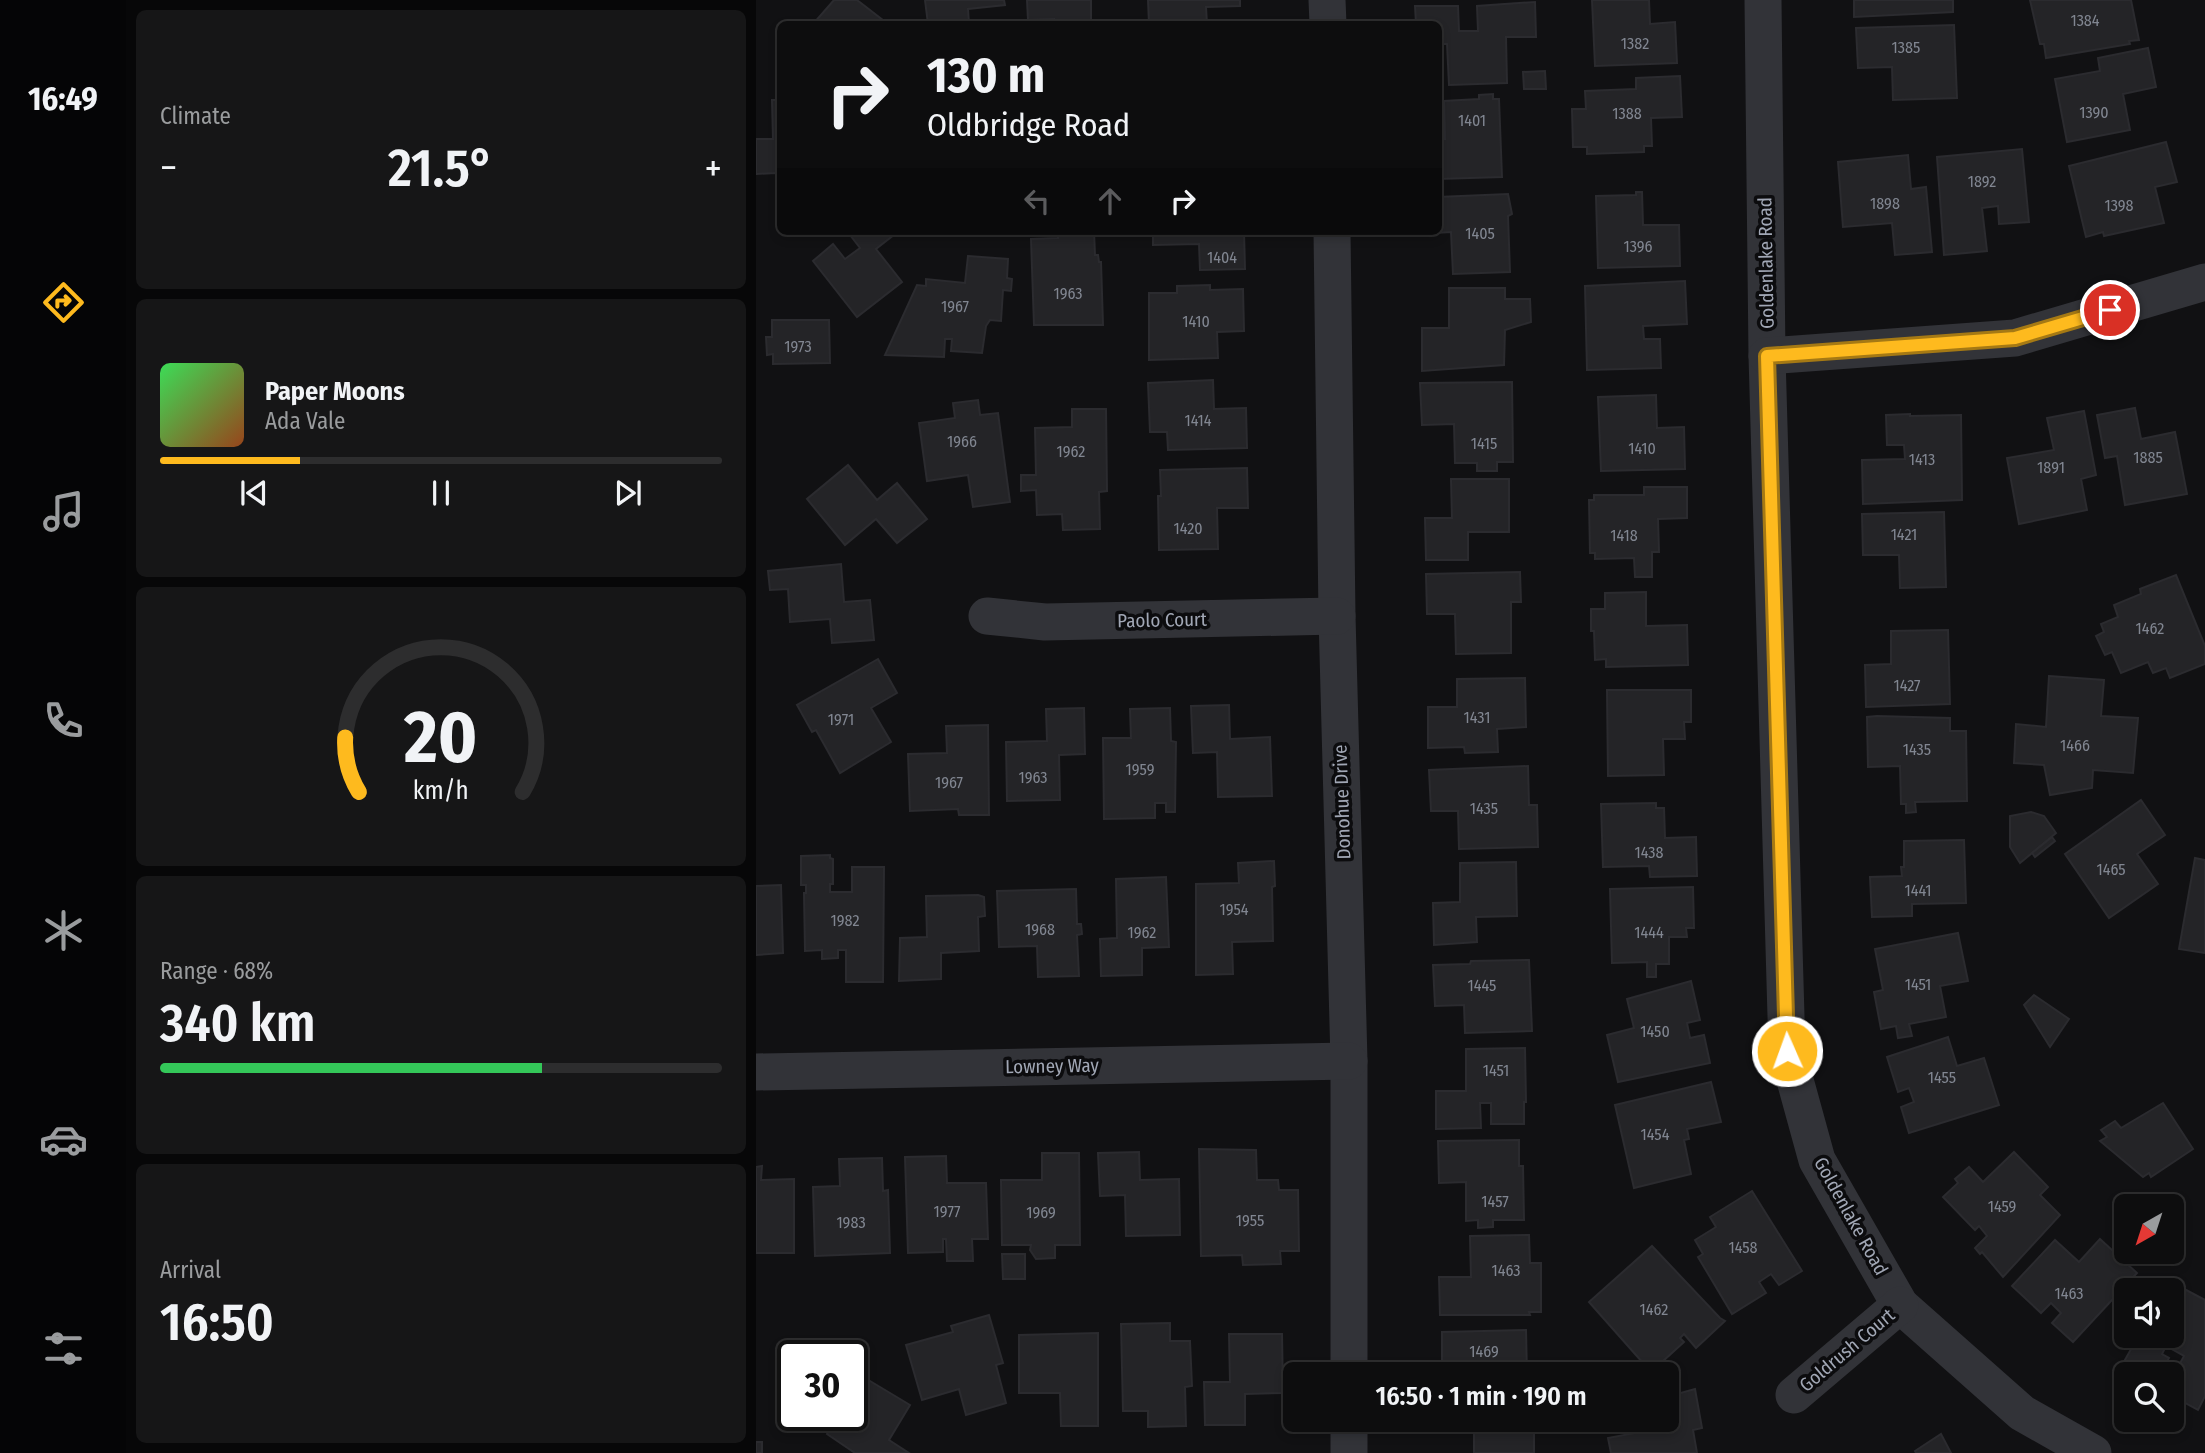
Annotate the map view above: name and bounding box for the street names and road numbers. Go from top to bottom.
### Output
street label: Goldenlake Road [1753,197,1779,329]
street label: Paolo Court [1117,608,1208,632]
street label: Donohue Drive [1328,744,1356,860]
street label: Lowney Way [1005,1054,1100,1078]
street label: Goldenlake Road [1809,1153,1893,1279]
street label: Goldrush Court [1795,1303,1900,1396]

